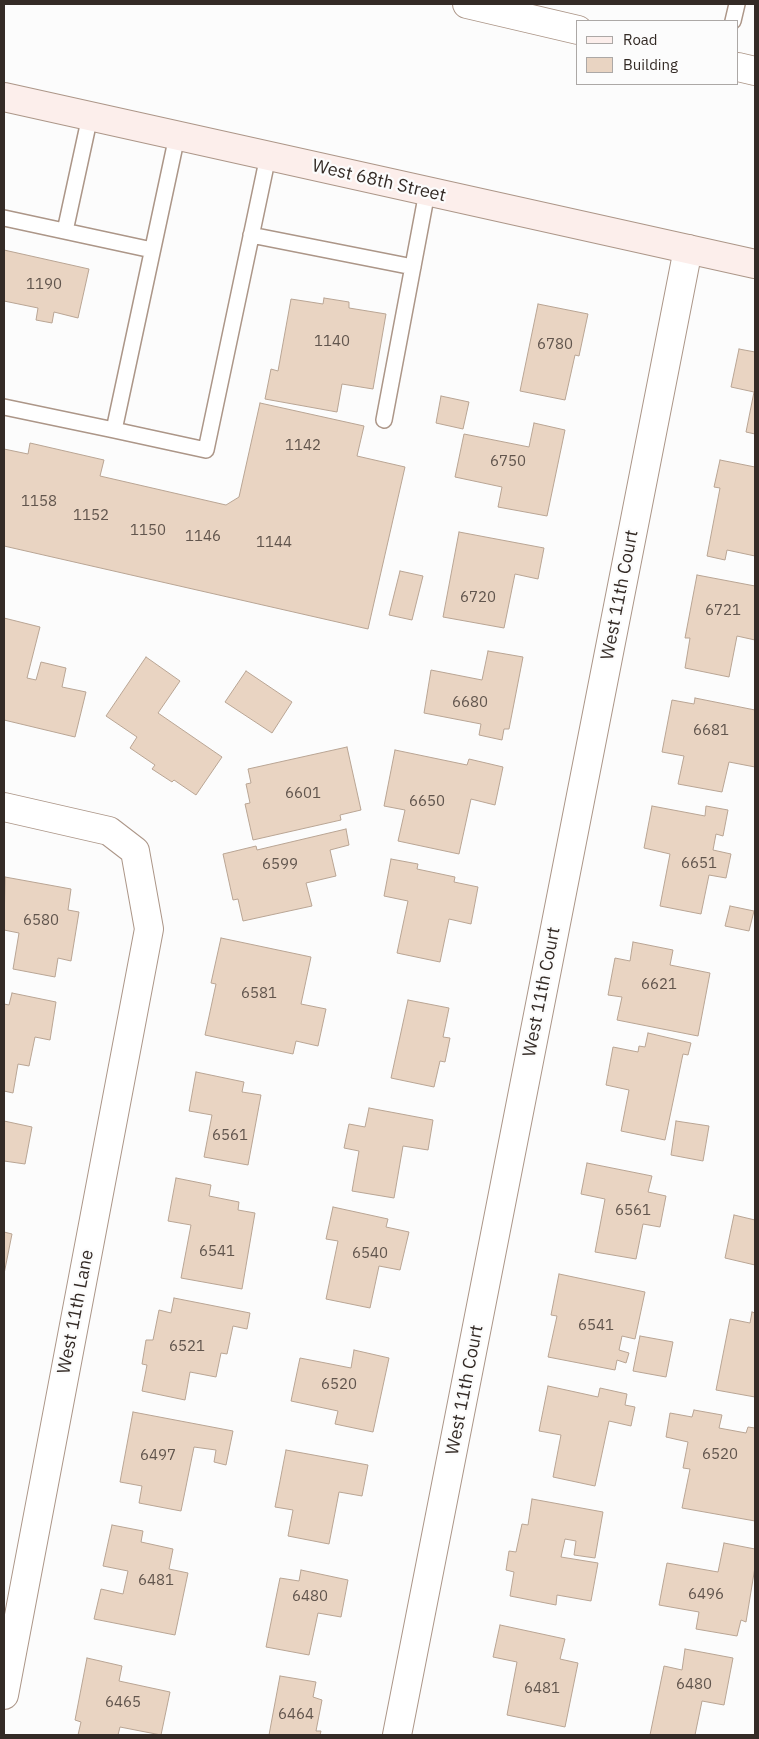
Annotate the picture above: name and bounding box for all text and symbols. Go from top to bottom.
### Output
legend [576,20,739,85]
text: Road [623,30,658,49]
text: Building [623,55,678,74]
street label: West 68th Street [310,155,448,207]
house number: 1190 [26,276,62,294]
house number: 1140 [314,333,350,351]
house number: 6780 [537,336,573,354]
house number: 1142 [285,437,321,455]
house number: 6750 [490,453,526,471]
house number: 1158 [21,493,57,511]
house number: 1152 [73,507,109,525]
house number: 1150 [130,522,166,540]
house number: 1146 [185,528,221,546]
street label: West 11th Court [597,528,643,662]
house number: 1144 [256,534,292,552]
house number: 6720 [460,589,496,607]
house number: 6721 [705,602,741,620]
house number: 6680 [452,694,488,712]
house number: 6681 [693,722,729,740]
house number: 6601 [285,785,321,803]
house number: 6650 [409,793,445,811]
house number: 6651 [681,855,717,873]
house number: 6599 [262,856,298,874]
house number: 6580 [23,912,59,930]
street label: West 11th Court [519,925,565,1059]
house number: 6621 [641,976,677,994]
house number: 6581 [241,985,277,1003]
house number: 6561 [212,1127,248,1145]
house number: 6561 [615,1202,651,1220]
house number: 6541 [199,1243,235,1261]
house number: 6540 [352,1245,388,1263]
street label: West 11th Lane [53,1248,99,1376]
house number: 6541 [578,1317,614,1335]
street label: West 11th Court [442,1323,488,1457]
house number: 6521 [169,1338,205,1356]
house number: 6520 [321,1376,357,1394]
house number: 6520 [702,1446,738,1464]
house number: 6497 [140,1447,176,1465]
house number: 6481 [138,1572,174,1590]
house number: 6496 [688,1586,724,1604]
house number: 6480 [292,1588,328,1606]
house number: 6480 [676,1676,712,1694]
house number: 6481 [524,1680,560,1698]
house number: 6465 [105,1694,141,1712]
house number: 6464 [278,1706,314,1724]

